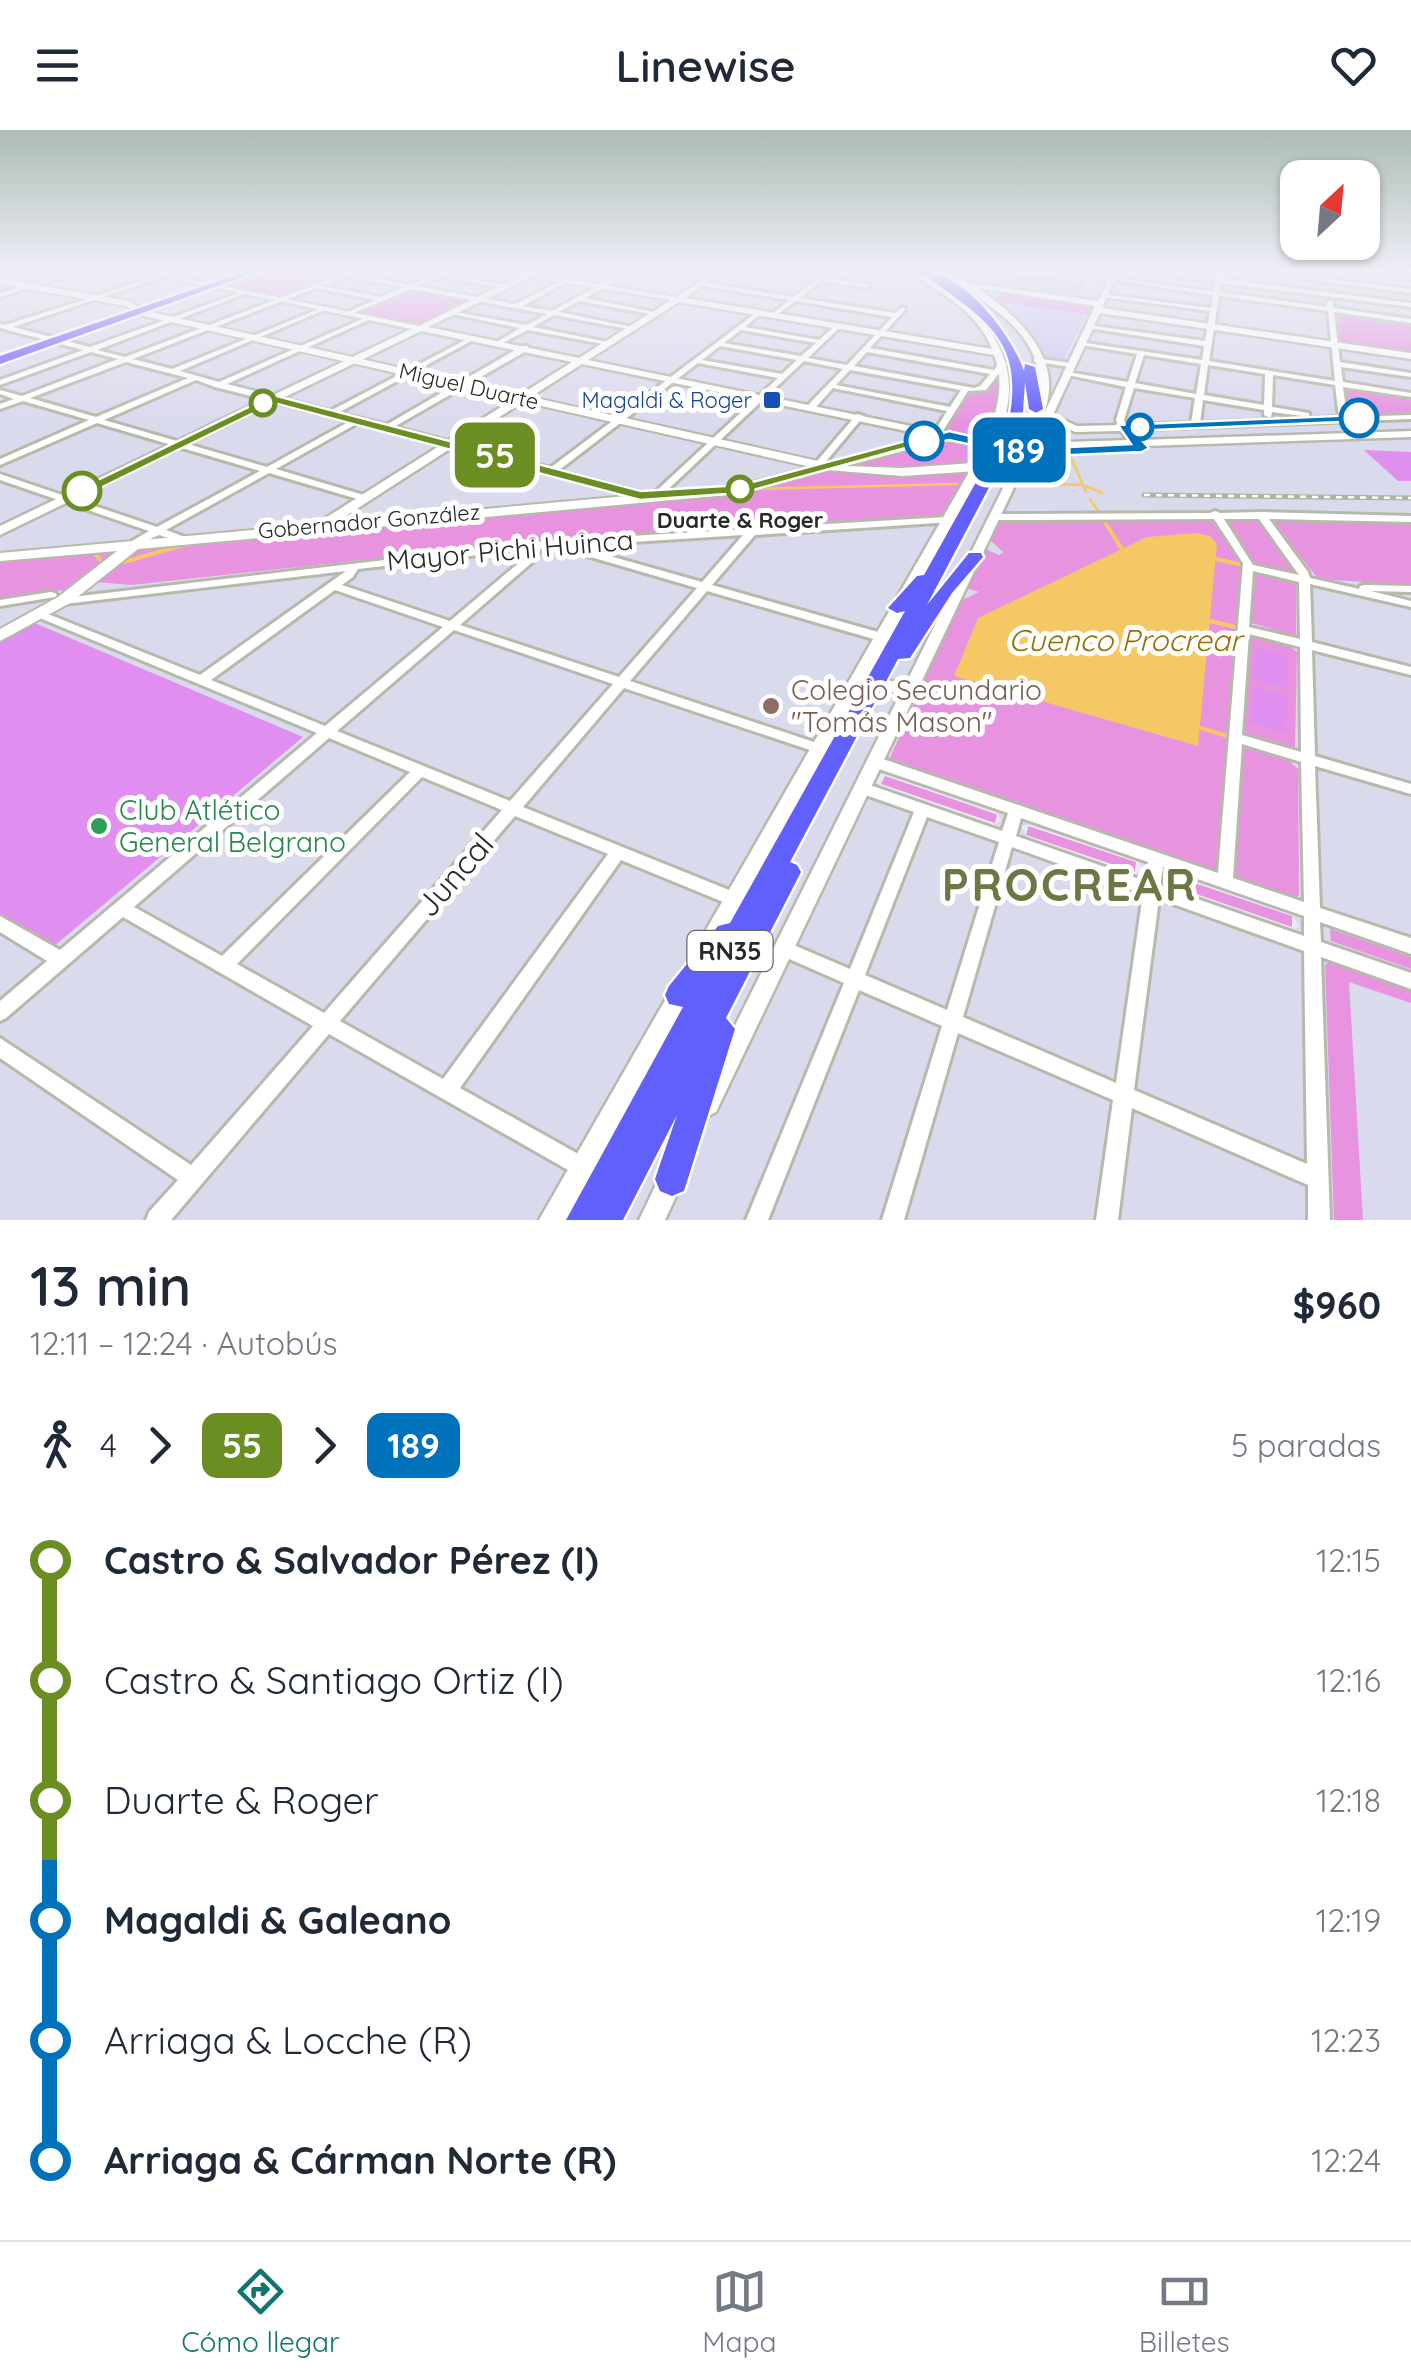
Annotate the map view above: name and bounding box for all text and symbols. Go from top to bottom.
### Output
text: Linewise [615,37,796,93]
icon: menu [30,38,85,93]
icon: heart [1326,38,1381,93]
north arrow [1280,160,1380,260]
map controls [1280,160,1380,260]
street label: Miguel Duarte [396,356,542,416]
place label: Magaldi & Roger [582,386,753,414]
marker: Magaldi & Roger [761,389,783,411]
unlabelled marker [250,390,276,416]
unlabelled marker [1340,399,1378,437]
unlabelled marker [1127,414,1153,440]
line badge: 189 [962,418,1076,482]
line badge: 55 [450,422,540,488]
unlabelled marker [905,422,943,460]
text: 189 [993,428,1045,472]
text: 55 [475,433,515,477]
unlabelled marker [63,472,101,510]
marker: Duarte & Roger [727,476,753,502]
street label: Gobernador González [257,497,481,545]
place label: Duarte & Roger [657,506,824,534]
street label: Mayor Pichi Huinca [385,521,635,578]
water label: Cuenco Procrear [1009,621,1245,659]
place label: Colegio Secundario "Tomás Mason" [791,672,1042,739]
marker: Colegio Secundario "Tomás Mason" [760,695,782,717]
place label: Club Atlético General Belgrano [119,792,346,859]
marker: Club Atlético General Belgrano [88,815,110,837]
street label: Juncal [407,824,502,925]
district label: PROCREAR [942,856,1198,912]
road number: RN35 [688,931,772,971]
text: 13 min [30,1251,191,1320]
text: $960 [1292,1281,1381,1329]
text: 12:11 – 12:24 · Autobús [30,1323,338,1363]
icon: walk [30,1418,85,1473]
icon: forward [132,1418,187,1473]
icon: forward [297,1418,352,1473]
text: 55 [222,1423,262,1467]
text: 189 [387,1423,440,1467]
text: 4 [100,1425,117,1465]
text: 5 paradas [1231,1425,1381,1465]
text: Castro & Salvador Pérez (I) [104,1536,599,1584]
text: 12:15 [1316,1540,1381,1580]
text: Castro & Santiago Ortiz (I) [104,1656,564,1704]
text: 12:16 [1316,1660,1381,1700]
text: Duarte & Roger [104,1776,379,1824]
text: 12:18 [1316,1780,1381,1820]
text: Magaldi & Galeano [104,1896,451,1944]
text: 12:19 [1316,1900,1381,1940]
text: Arriaga & Locche (R) [104,2016,472,2064]
text: 12:23 [1311,2020,1381,2060]
text: Arriaga & Cárman Norte (R) [104,2136,616,2184]
text: 12:24 [1311,2140,1381,2180]
tab: Cómo llegar [181,2264,340,2359]
tab: Mapa [702,2264,776,2359]
tab: Billetes [1139,2264,1230,2359]

